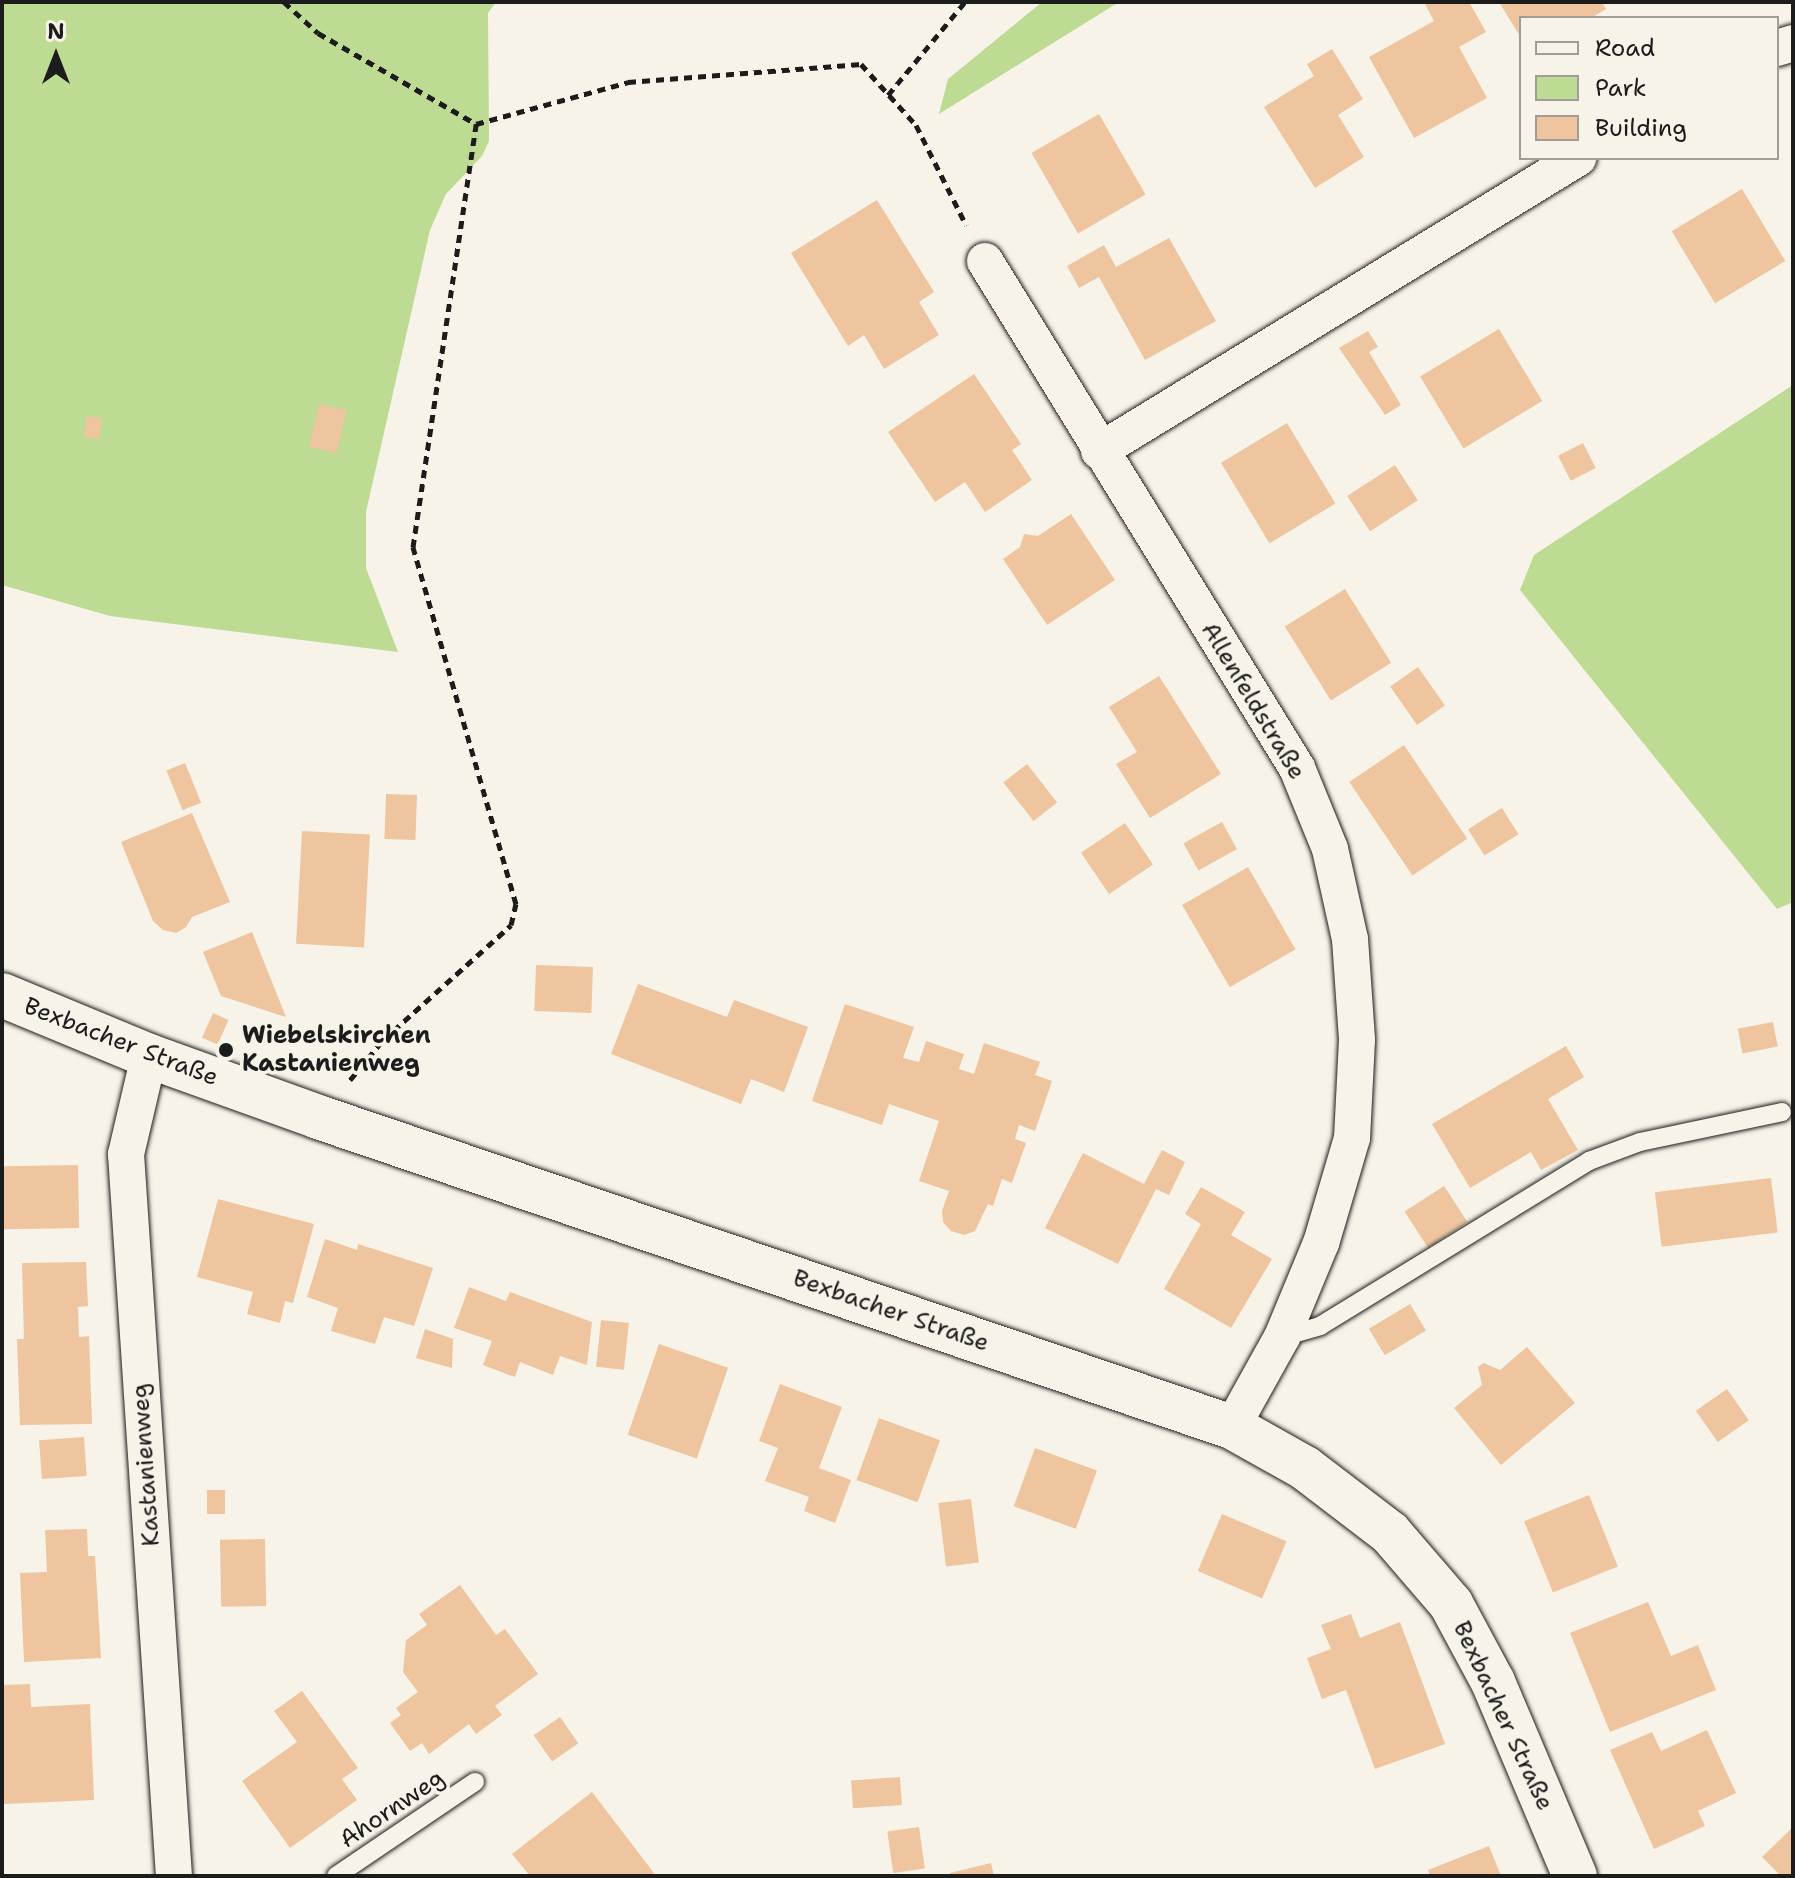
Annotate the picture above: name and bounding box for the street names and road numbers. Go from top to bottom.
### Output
street label: Allenfeldstraße [1195,617,1311,785]
street label: Bexbacher Straße [20,992,222,1092]
street label: Bexbacher Straße [789,1264,993,1358]
street label: Kastanienweg [126,1383,166,1547]
street label: Bexbacher Straße [1447,1617,1559,1815]
street label: Ahornweg [334,1764,450,1854]

